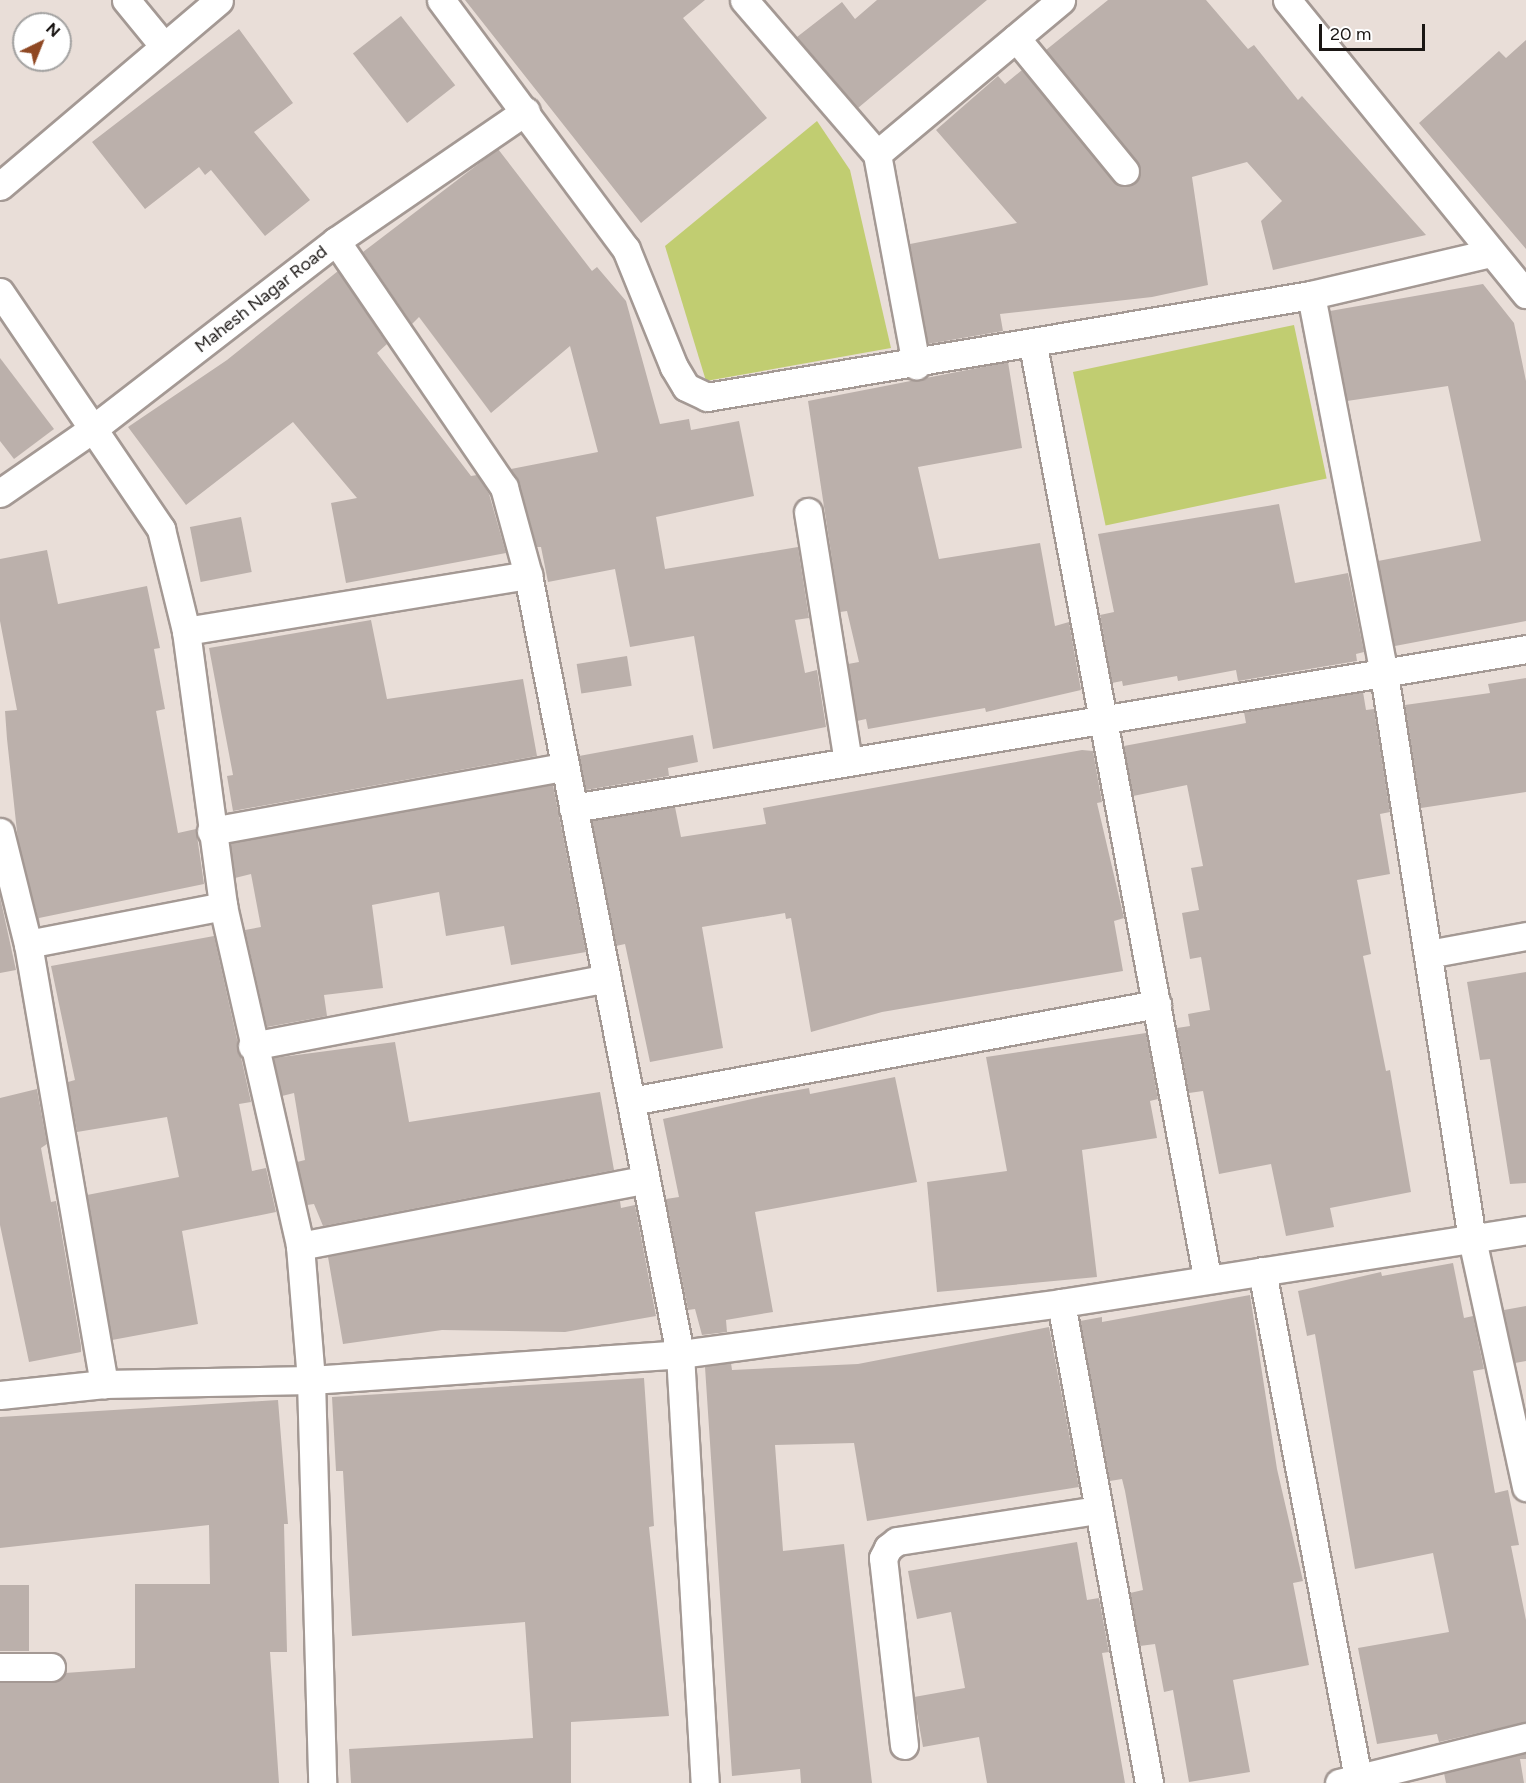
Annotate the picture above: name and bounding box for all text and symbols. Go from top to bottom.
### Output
north arrow [12,12,72,72]
scale bar [1322,12,1428,50]
text: N [42,19,64,41]
text: 20 m [1330,23,1371,45]
street label: Mahesh Nagar Road [191,241,331,357]

